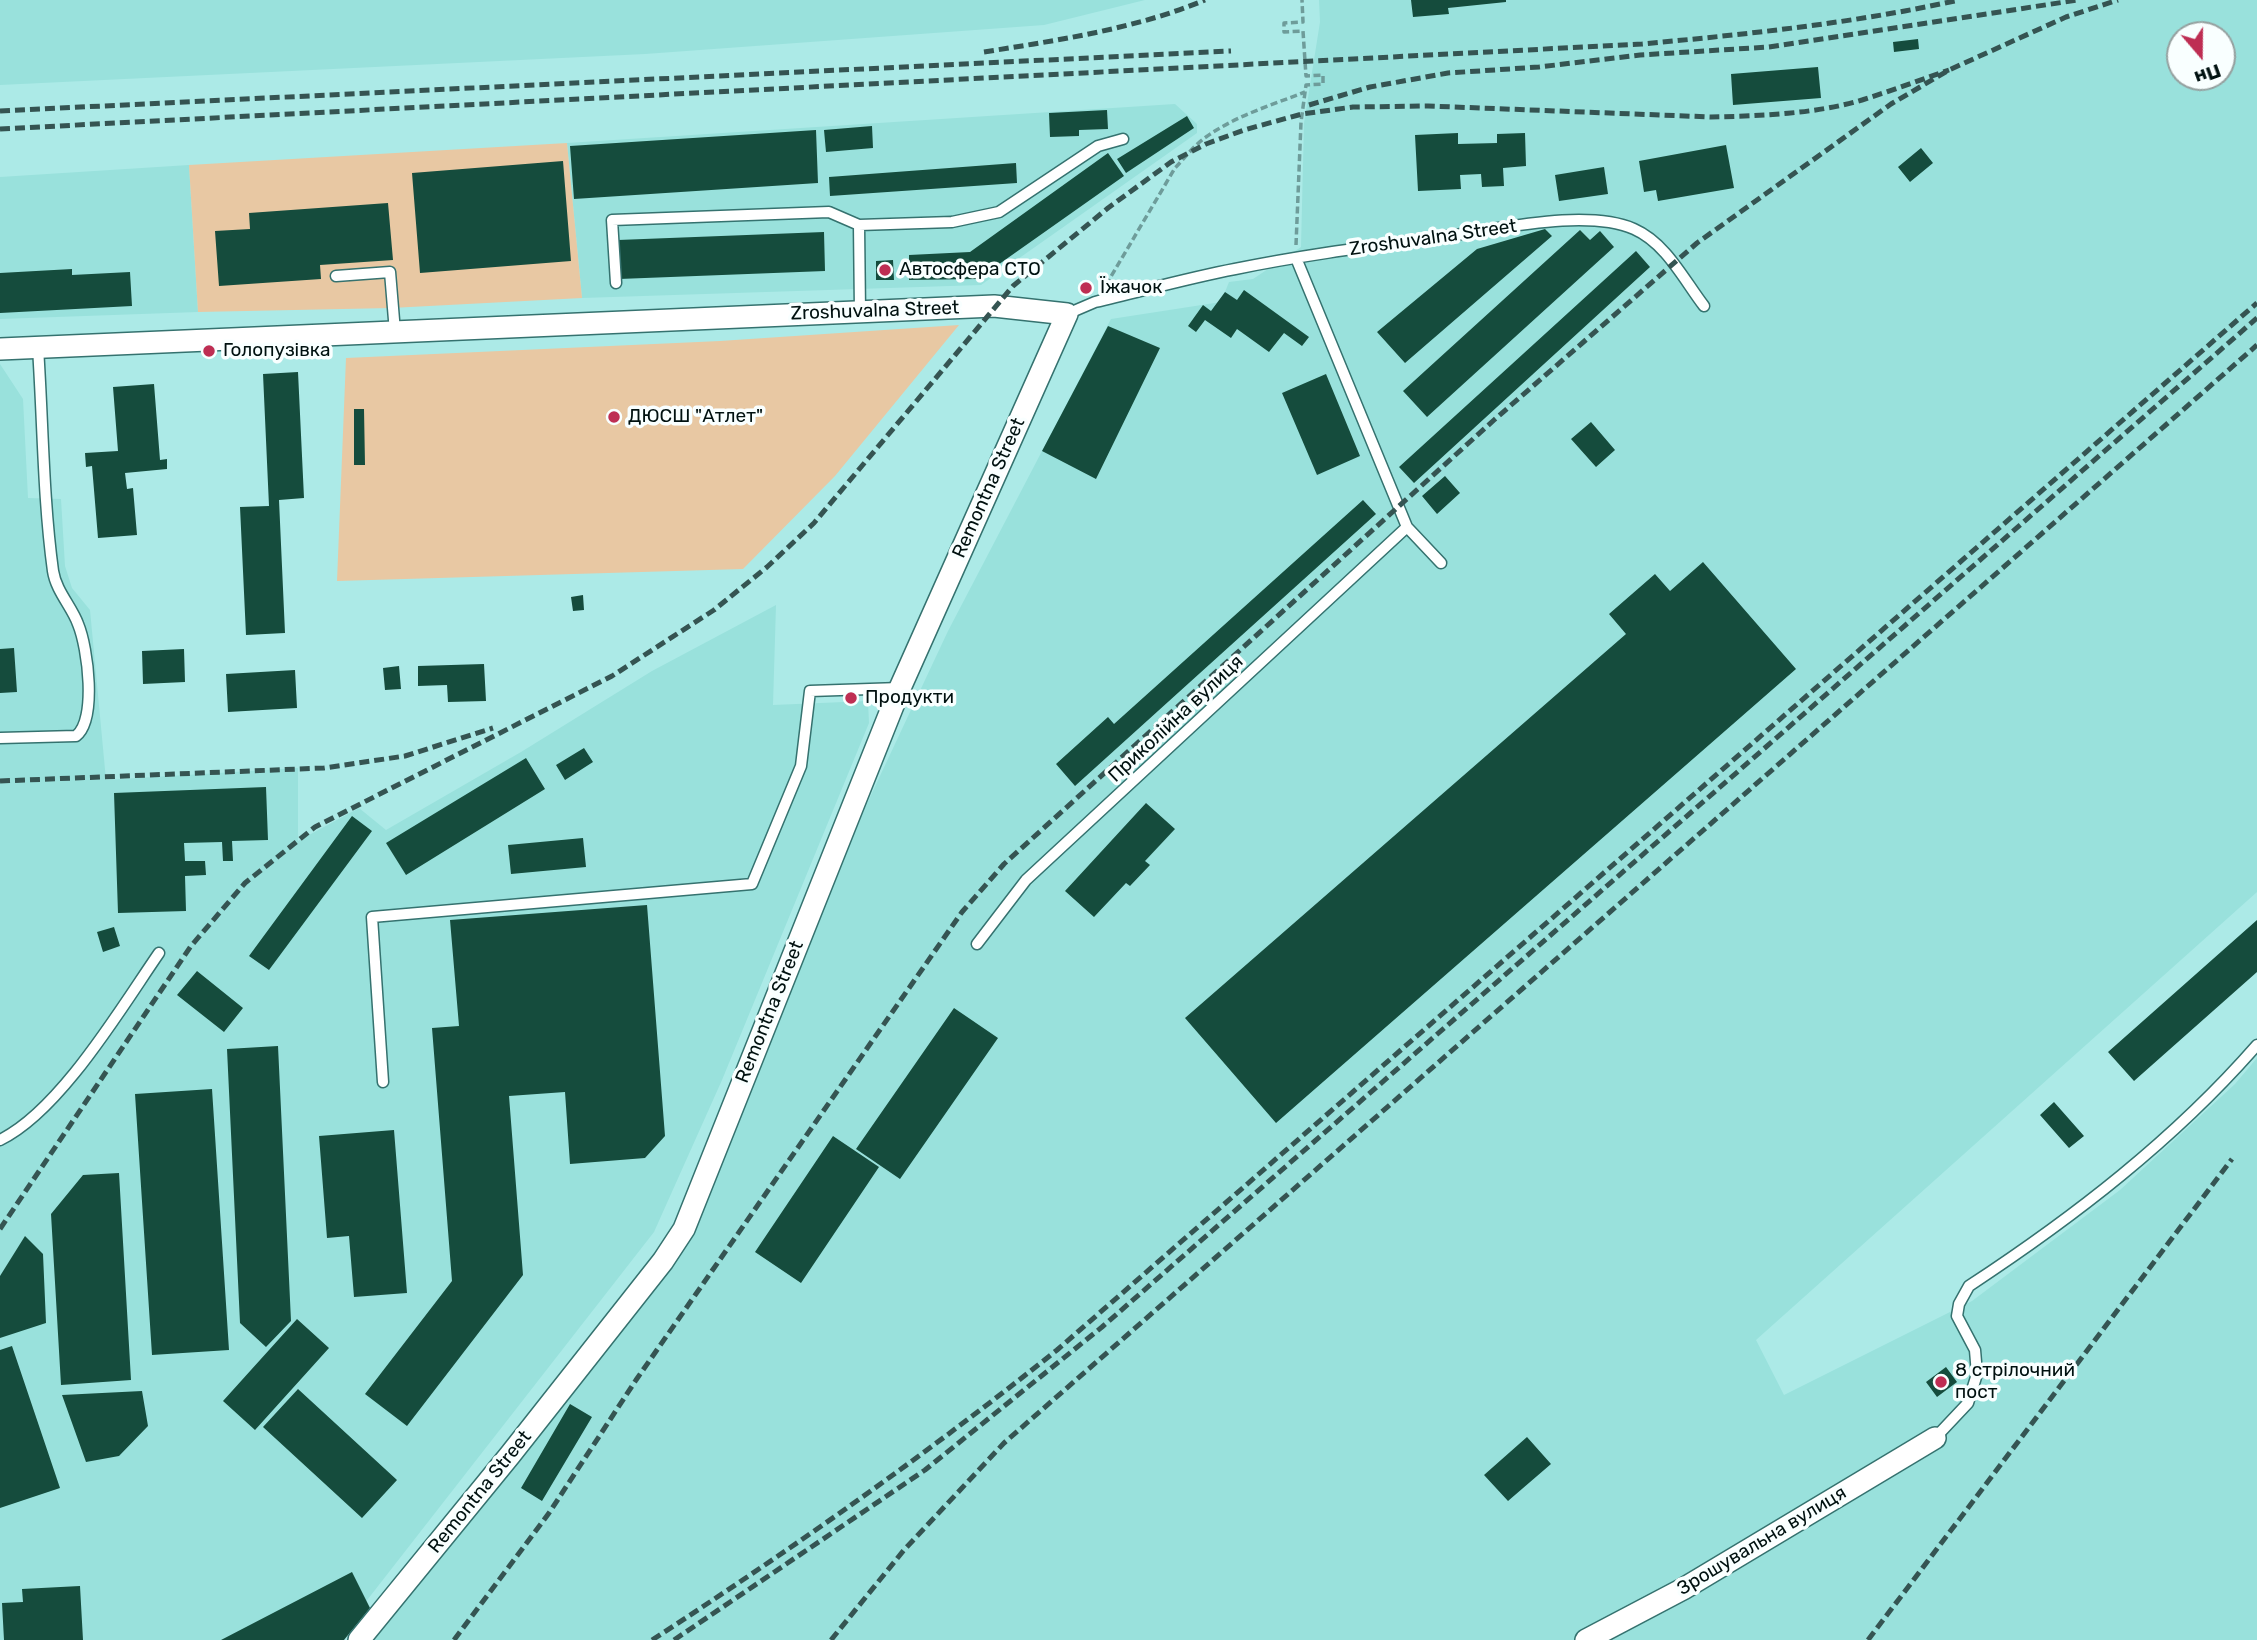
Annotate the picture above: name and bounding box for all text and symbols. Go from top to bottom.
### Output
north arrow [2166,21,2236,91]
text: Пн [2191,59,2224,90]
street label: Zroshuvalna Street [1348,215,1518,261]
place label: Автосфера СТО [899,259,1041,281]
marker: Автосфера СТО [877,262,893,278]
place label: Їжачок [1100,277,1162,299]
marker: Їжачок [1078,280,1094,296]
street label: Zroshuvalna Street [790,297,960,325]
place label: Голопузівка [223,340,331,362]
marker: Голопузівка [201,343,217,359]
place label: ДЮСШ "Атлет" [628,406,763,428]
marker: ДЮСШ "Атлет" [606,409,622,425]
street label: Remontna Street [948,414,1030,562]
street label: Приколійна вулиця [1104,651,1248,787]
place label: Продукти [865,687,954,709]
marker: Продукти [843,690,859,706]
street label: Remontna Street [731,938,809,1086]
place label: 8 стрілочний пост [1955,1360,2075,1404]
marker: 8 стрілочний пост [1933,1374,1949,1390]
street label: Remontna Street [424,1426,536,1558]
street label: Зрошувальна вулиця [1673,1482,1851,1600]

